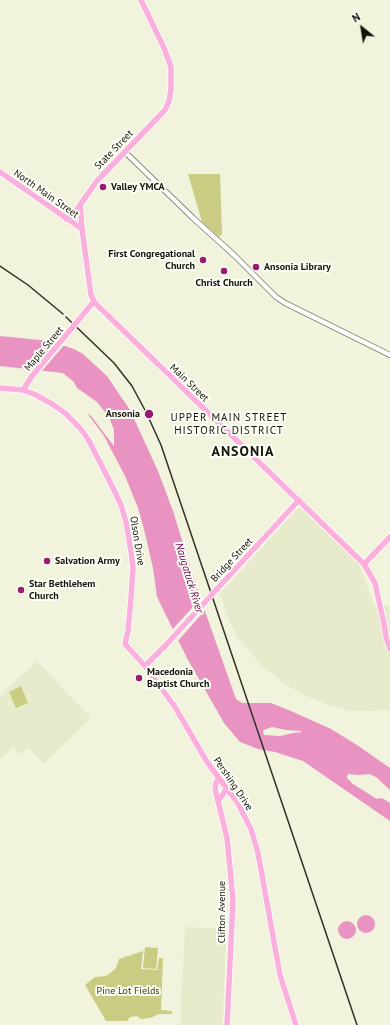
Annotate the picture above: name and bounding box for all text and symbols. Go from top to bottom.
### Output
north arrow [342,8,382,48]
text: N [349,10,363,25]
street label: State Street [92,128,136,172]
street label: North Main Street [11,167,81,221]
place label: Valley YMCA [111,181,165,193]
marker: Valley YMCA [98,182,108,192]
place label: First Congregational Church [108,248,195,272]
marker: First Congregational Church [198,255,208,265]
place label: Ansonia Library [264,261,331,273]
marker: Ansonia Library [251,262,261,272]
marker: Christ Church [219,266,229,276]
place label: Christ Church [195,277,253,289]
street label: Maple Street [22,324,66,374]
street label: Main Street [167,362,211,404]
place label: Ansonia [106,408,140,420]
marker: Ansonia [143,408,155,420]
district label: UPPER MAIN STREET HISTORIC DISTRICT [171,411,287,437]
district label: ANSONIA [211,444,275,460]
street label: Olson Drive [127,515,147,567]
street label: Bridge Street [209,535,255,585]
water label: Naugatuck River [172,541,206,615]
place label: Salvation Army [55,555,120,567]
marker: Salvation Army [42,556,52,566]
place label: Star Bethlehem Church [29,578,95,602]
marker: Star Bethlehem Church [16,585,26,595]
place label: Macedonia Baptist Church [147,666,209,690]
marker: Macedonia Baptist Church [134,673,144,683]
street label: Pershing Drive [211,755,255,813]
street label: Clifton Avenue [216,881,228,943]
park label: Pine Lot Fields [97,985,159,997]

